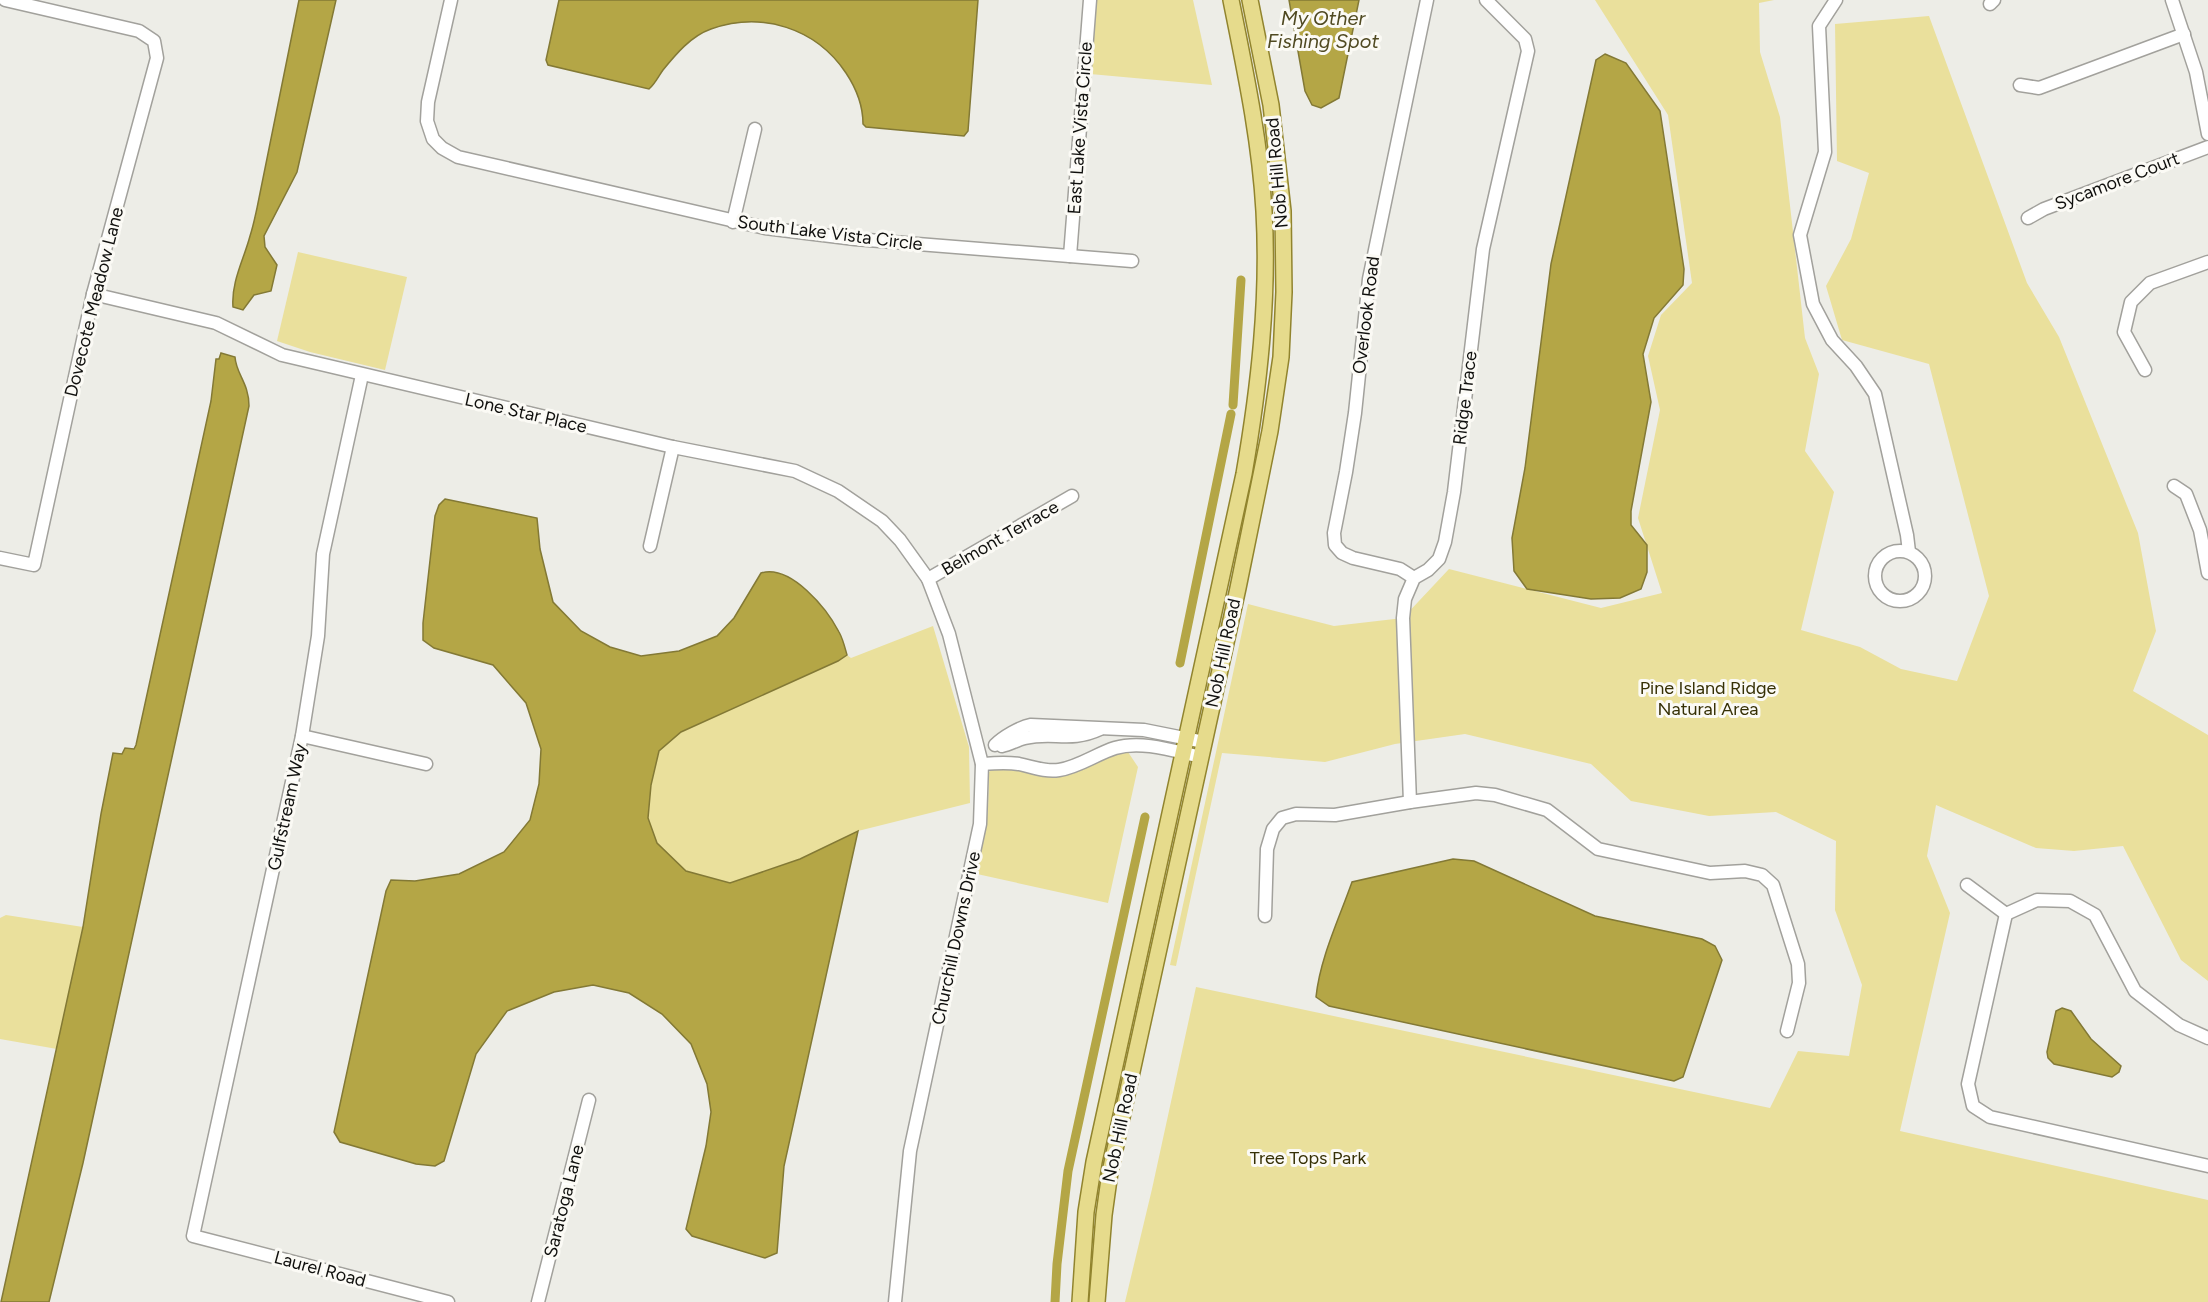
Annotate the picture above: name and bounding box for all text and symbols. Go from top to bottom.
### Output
water label: My Other Fishing Spot [1267,6,1379,53]
street label: East Lake Vista Circle [1063,41,1097,215]
street label: Nob Hill Road [1261,117,1293,229]
street label: Sycamore Court [2052,147,2183,215]
street label: Dovecote Meadow Lane [60,205,128,399]
street label: South Lake Vista Circle [736,211,924,255]
street label: Overlook Road [1348,255,1384,375]
street label: Ridge Trace [1448,349,1482,446]
street label: Lone Star Place [463,388,589,438]
street label: Belmont Terrace [938,496,1063,580]
street label: Nob Hill Road [1201,596,1245,710]
park label: Pine Island Ridge Natural Area [1640,677,1777,720]
street label: Gulfstream Way [263,741,311,873]
street label: Churchill Downs Drive [927,849,985,1027]
street label: Nob Hill Road [1098,1071,1142,1185]
street label: Saratoga Lane [539,1142,589,1260]
park label: Tree Tops Park [1250,1147,1366,1169]
street label: Laurel Road [272,1246,368,1292]

